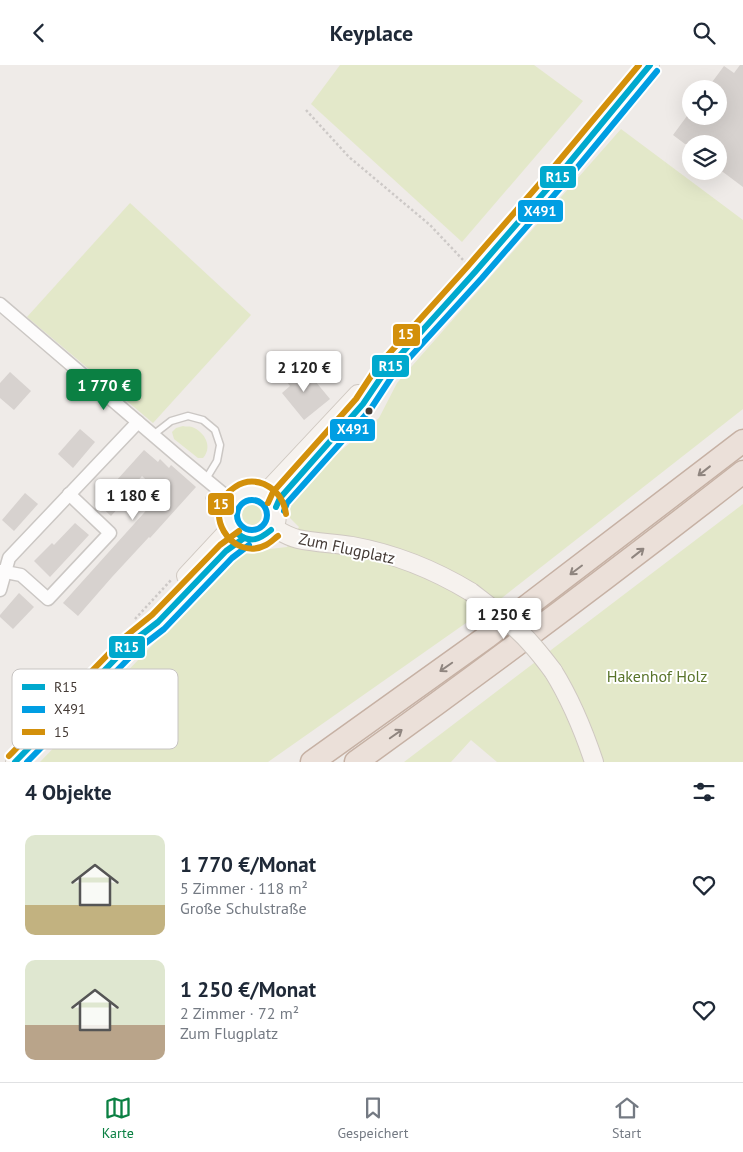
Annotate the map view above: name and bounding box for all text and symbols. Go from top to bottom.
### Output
icon: back [25,19,53,47]
text: Keyplace [330,19,413,47]
icon: search [690,19,718,47]
map controls [682,80,727,180]
button: locate [682,80,727,125]
button: layers [682,135,727,180]
line badge: R15 [539,165,577,189]
text: R15 [546,168,570,186]
line badge: X491 [517,199,564,223]
text: X491 [524,202,556,220]
line badge: 15 [392,323,421,347]
text: 15 [398,325,414,343]
pin: 2 120 € [258,351,350,393]
line badge: R15 [371,354,410,378]
text: 2 120 € [277,357,331,377]
text: R15 [379,357,403,375]
pin: 1 770 € [58,369,150,411]
text: 1 770 € [77,375,131,395]
unlabelled marker [364,406,374,416]
line badge: X491 [329,418,376,442]
text: X491 [337,420,369,438]
one-way arrow [698,465,711,476]
pin: 1 180 € [87,479,179,521]
text: 1 180 € [106,485,160,505]
line badge: 15 [207,492,235,516]
text: 15 [213,495,229,513]
street label: Zum Flugplatz [297,528,397,568]
one-way arrow [631,548,645,558]
one-way arrow [569,565,583,575]
pin: 1 250 € [458,597,550,640]
text: 1 250 € [477,604,531,624]
line badge: R15 [108,635,146,659]
text: R15 [115,638,139,656]
one-way arrow [439,662,453,672]
park label: Hakenhof Holz [607,666,707,686]
legend [12,669,178,749]
text: R15 [54,678,78,696]
text: X491 [54,700,86,718]
text: 15 [54,723,69,741]
one-way arrow [389,729,403,739]
icon: filters [690,778,718,806]
text: 4 Objekte [25,779,112,806]
text: 1 770 €/Monat [180,851,316,878]
icon: home [65,855,125,915]
icon: heart [690,871,718,899]
text: 5 Zimmer · 118 m² [180,878,308,898]
text: Große Schulstraße [180,898,307,918]
text: 1 250 €/Monat [180,976,316,1003]
icon: home [65,980,125,1040]
icon: heart [690,996,718,1024]
text: 2 Zimmer · 72 m² [180,1003,299,1023]
text: Zum Flugplatz [180,1023,278,1043]
tab: Karte [102,1094,134,1142]
tab: Gespeichert [337,1094,408,1142]
tab: Start [612,1094,641,1142]

